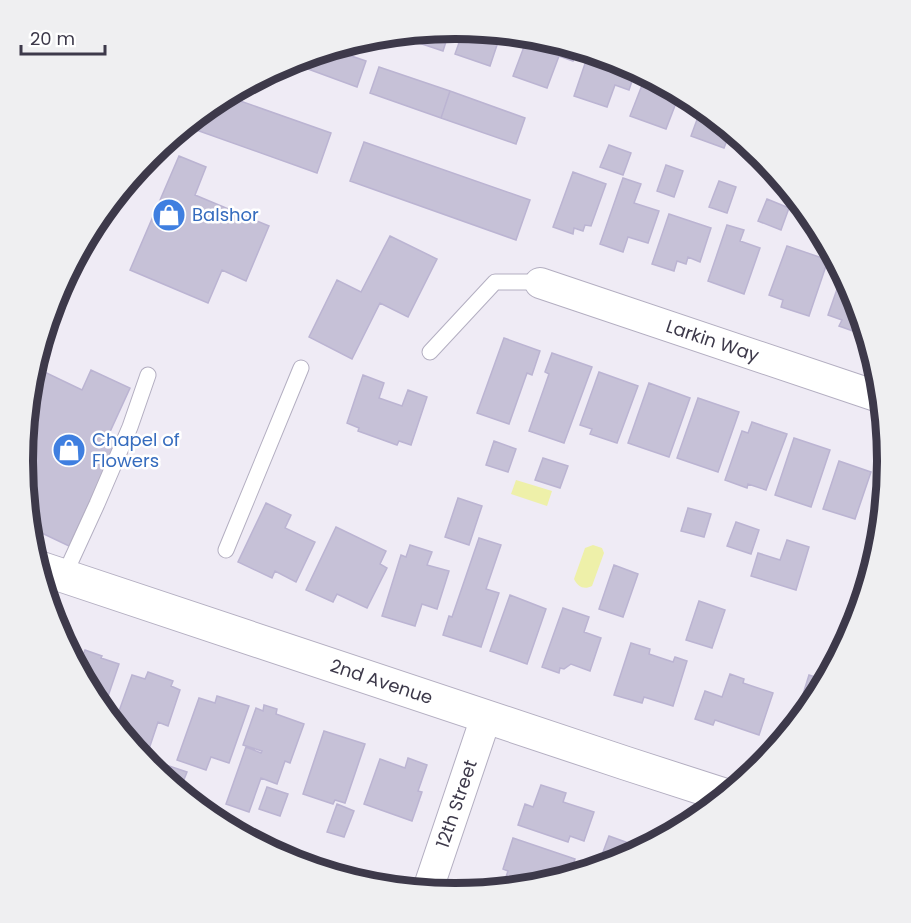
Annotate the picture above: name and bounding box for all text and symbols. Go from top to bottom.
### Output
scale bar [21,18,105,56]
text: 20 m [30,26,75,51]
shop icon: Balshor [151,197,187,233]
place label: Balshor [192,202,259,227]
street label: Larkin Way [663,313,762,368]
place label: Chapel of Flowers [92,427,180,473]
shop icon: Chapel of Flowers [51,432,87,468]
street label: 2nd Avenue [327,653,436,710]
street label: 12th Street [430,756,483,851]

